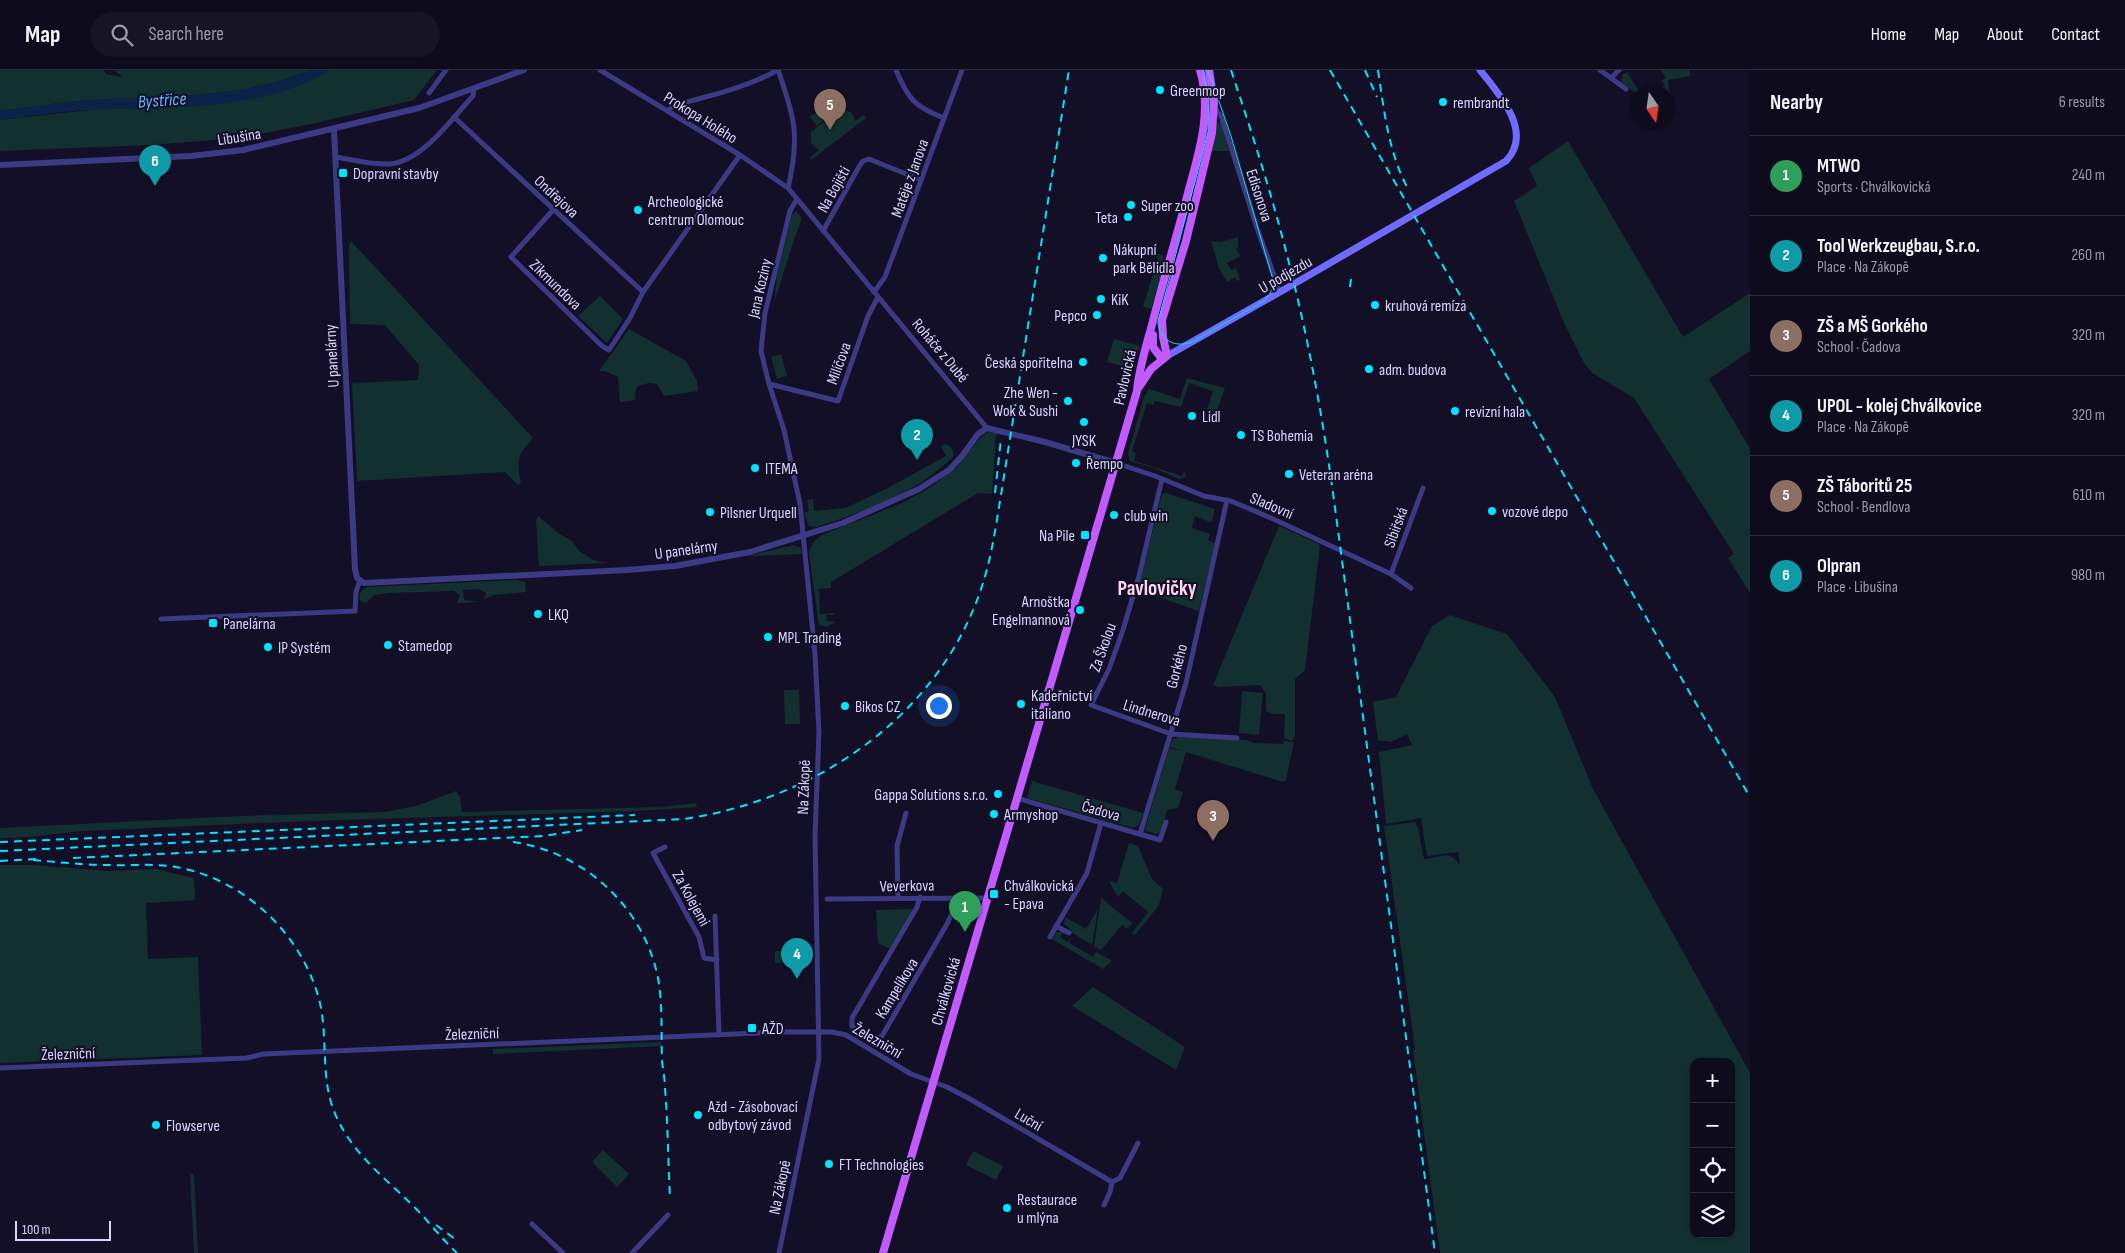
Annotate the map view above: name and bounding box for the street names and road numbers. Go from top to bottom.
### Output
street label: Prokopa Holého [660,88,741,148]
street label: Libušina [216,125,262,150]
street label: Matěje z Janova [887,137,933,220]
street label: Na Bojišti [814,163,855,216]
street label: Edisonova [1241,167,1276,224]
street label: Ondřejova [530,172,582,222]
street label: U podjezdu [1256,252,1316,298]
street label: Zikmundova [525,256,585,314]
street label: Jana Koziny [744,257,776,321]
street label: Roháče z Dubé [907,315,972,387]
street label: U panelárny [321,324,344,388]
street label: Milíčova [823,340,856,387]
street label: Pavlovická [1110,348,1141,407]
street label: Sladovní [1247,489,1296,524]
street label: Sibiřská [1380,505,1412,550]
street label: U panelárny [654,537,719,564]
street label: Za Školou [1086,620,1121,675]
street label: Gorkého [1163,642,1192,691]
street label: Lindnerova [1121,696,1182,731]
street label: Na Zákopě [794,759,815,815]
street label: Čadova [1079,797,1122,826]
street label: Za Kolejemi [668,868,714,930]
street label: Veverkova [880,877,934,896]
street label: Kampelíkova [872,955,923,1022]
street label: Chválkovická [928,955,965,1028]
street label: Železniční [849,1020,905,1063]
street label: Železniční [445,1024,499,1045]
street label: Železniční [41,1044,95,1065]
street label: Luční [1011,1105,1045,1136]
street label: Na Zákopě [765,1158,795,1216]

